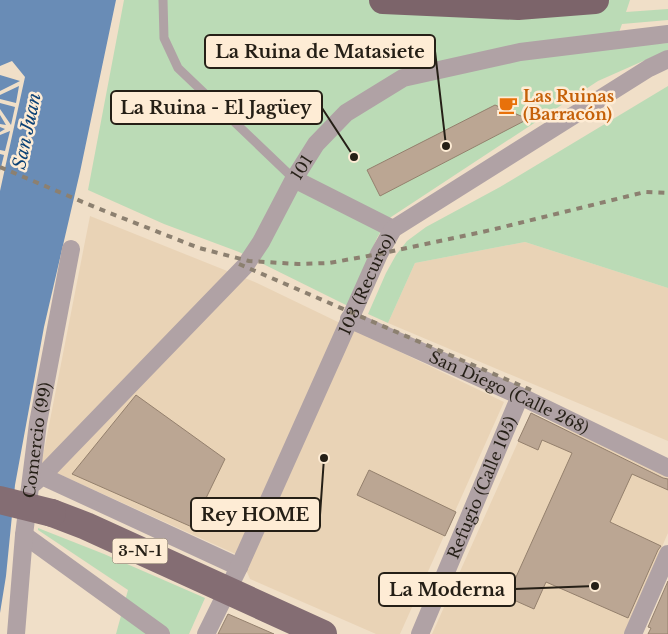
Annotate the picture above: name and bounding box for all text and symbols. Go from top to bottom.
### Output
callout: La Ruina de Matasiete [205,35,435,68]
text: La Ruina de Matasiete [215,41,425,63]
place label: Las Ruinas (Barracón) [523,86,614,124]
water label: San Juan [8,91,46,171]
callout: La Ruina - El Jagüey [111,91,322,124]
cafe icon: Las Ruinas (Barracón) [497,94,519,116]
text: La Ruina - El Jagüey [120,97,312,119]
street label: 101 [286,151,317,183]
street label: 103 (Recurso) [334,230,399,338]
street label: San Diego (Calle 268) [426,346,592,438]
street label: Comercio (99) [19,381,56,499]
street label: Refugio (Calle 105) [443,413,520,562]
callout: Rey HOME [191,498,320,531]
text: Rey HOME [201,504,310,526]
road number: 3-N-1 [112,538,168,564]
callout: La Moderna [379,573,515,606]
text: La Moderna [389,579,506,601]

